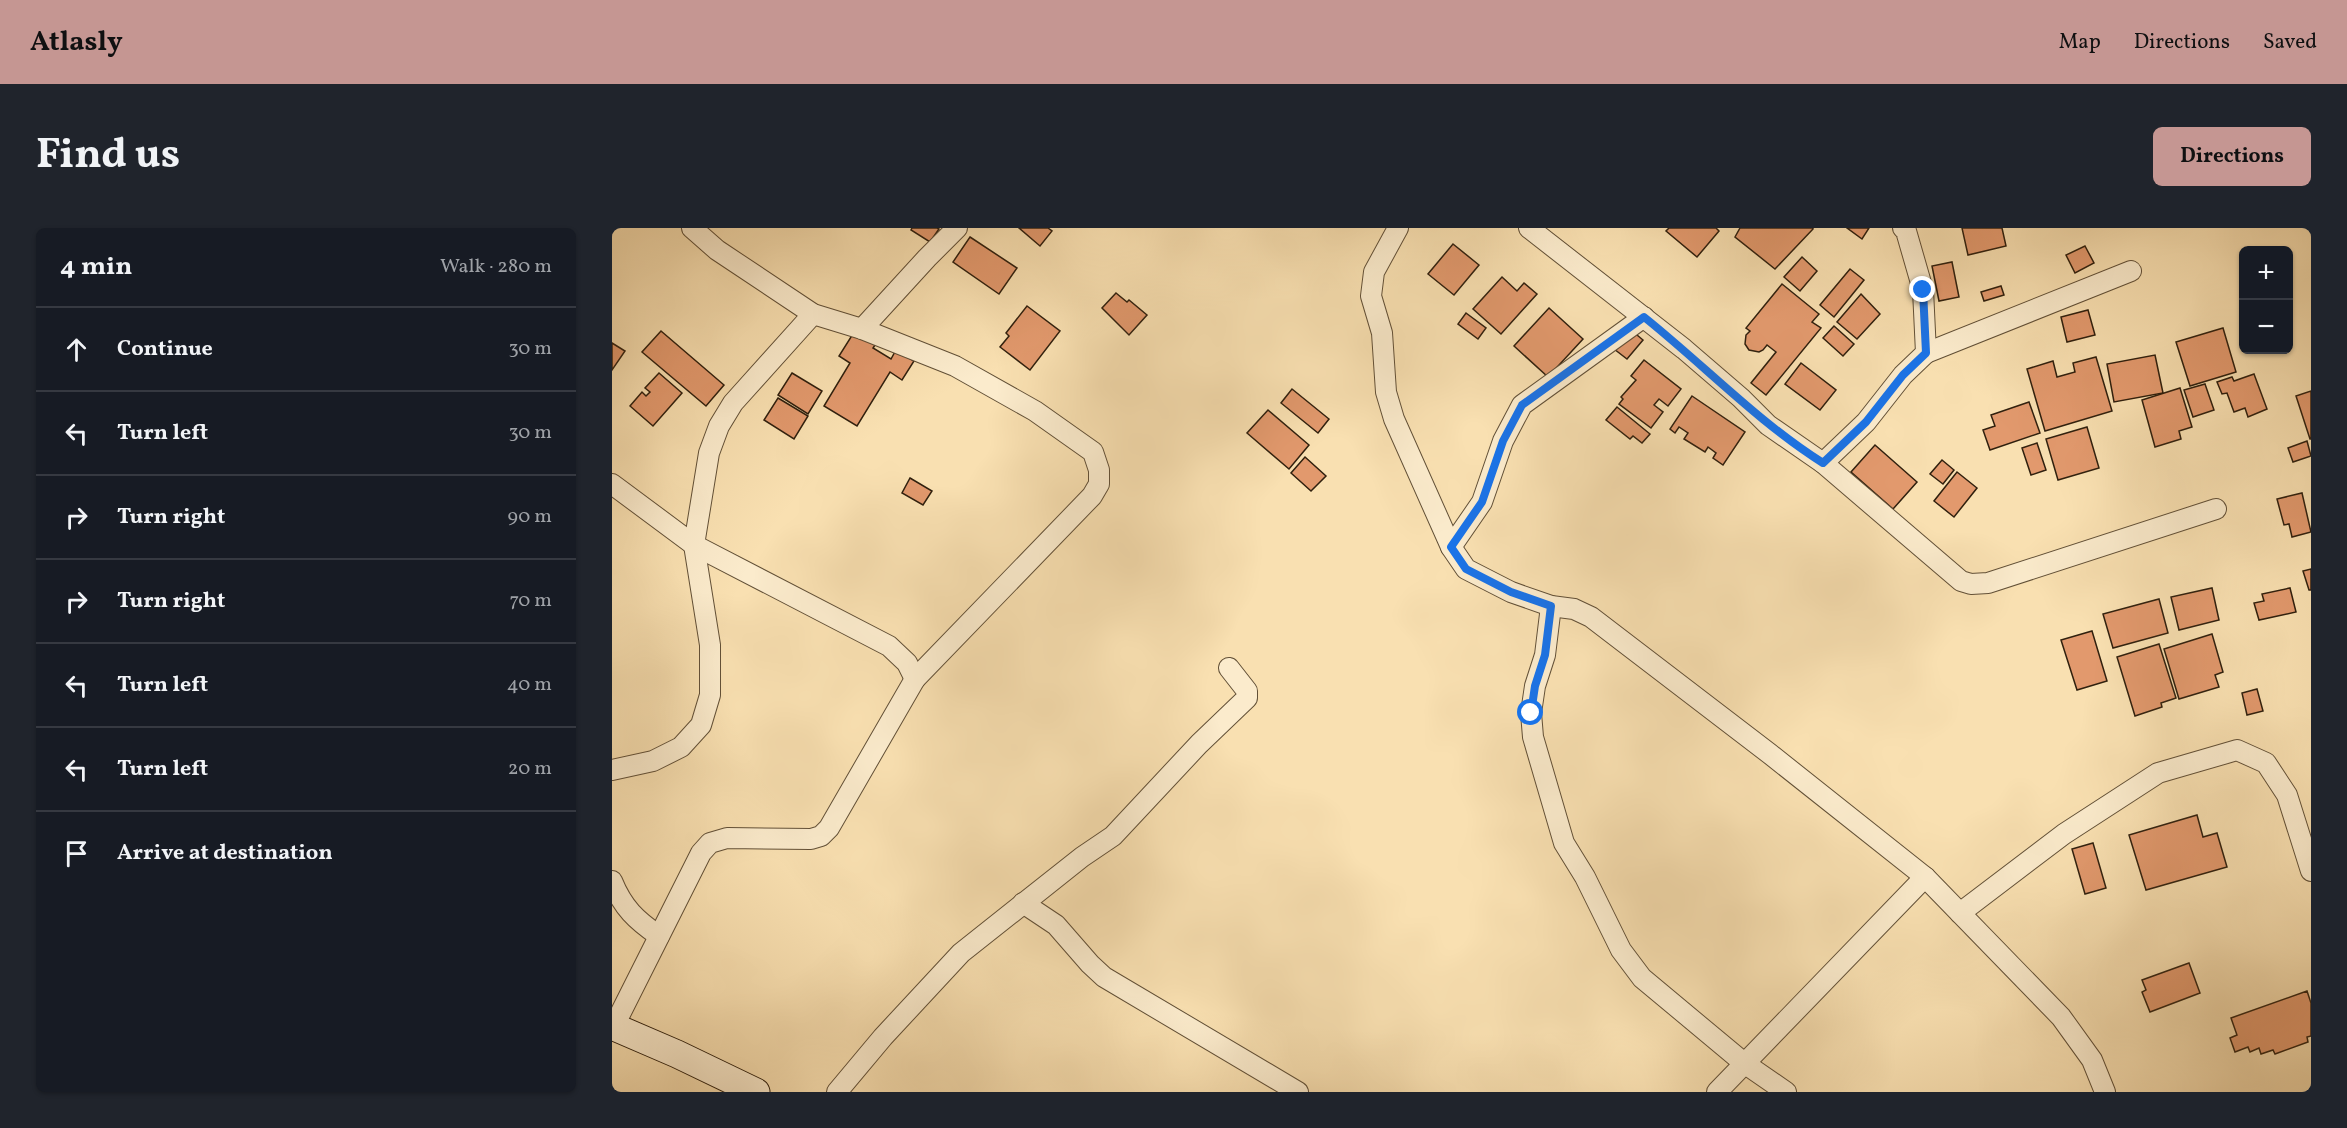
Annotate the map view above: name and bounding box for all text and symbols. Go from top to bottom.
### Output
text: Atlasly [30,23,123,62]
text: Map [2059,28,2101,57]
text: Directions [2134,28,2230,57]
text: Saved [2263,28,2317,57]
text: Find us [36,127,180,186]
button: Directions [2153,127,2311,186]
map controls [2239,246,2293,354]
button: + [2239,246,2293,300]
text: 4 min [60,249,132,285]
text: Walk · 280 m [440,253,552,281]
route end [1909,276,1935,302]
button: − [2239,300,2293,354]
icon: ahead [60,333,93,366]
text: Continue [117,334,213,365]
text: 30 m [508,335,552,363]
icon: left [60,417,93,450]
text: Turn left [117,418,208,449]
text: 30 m [508,419,552,447]
icon: right [60,501,93,534]
text: Turn right [117,502,225,533]
text: 90 m [508,503,552,531]
icon: right [60,585,93,618]
text: Turn right [117,586,225,617]
text: 70 m [509,587,552,615]
icon: left [60,669,93,702]
text: Turn left [117,670,208,701]
text: 40 m [507,671,552,699]
route start [1517,699,1543,725]
icon: left [60,753,93,786]
text: Turn left [117,754,208,785]
text: 20 m [508,755,552,783]
icon: arrive [60,837,93,870]
text: Arrive at destination [117,838,333,869]

